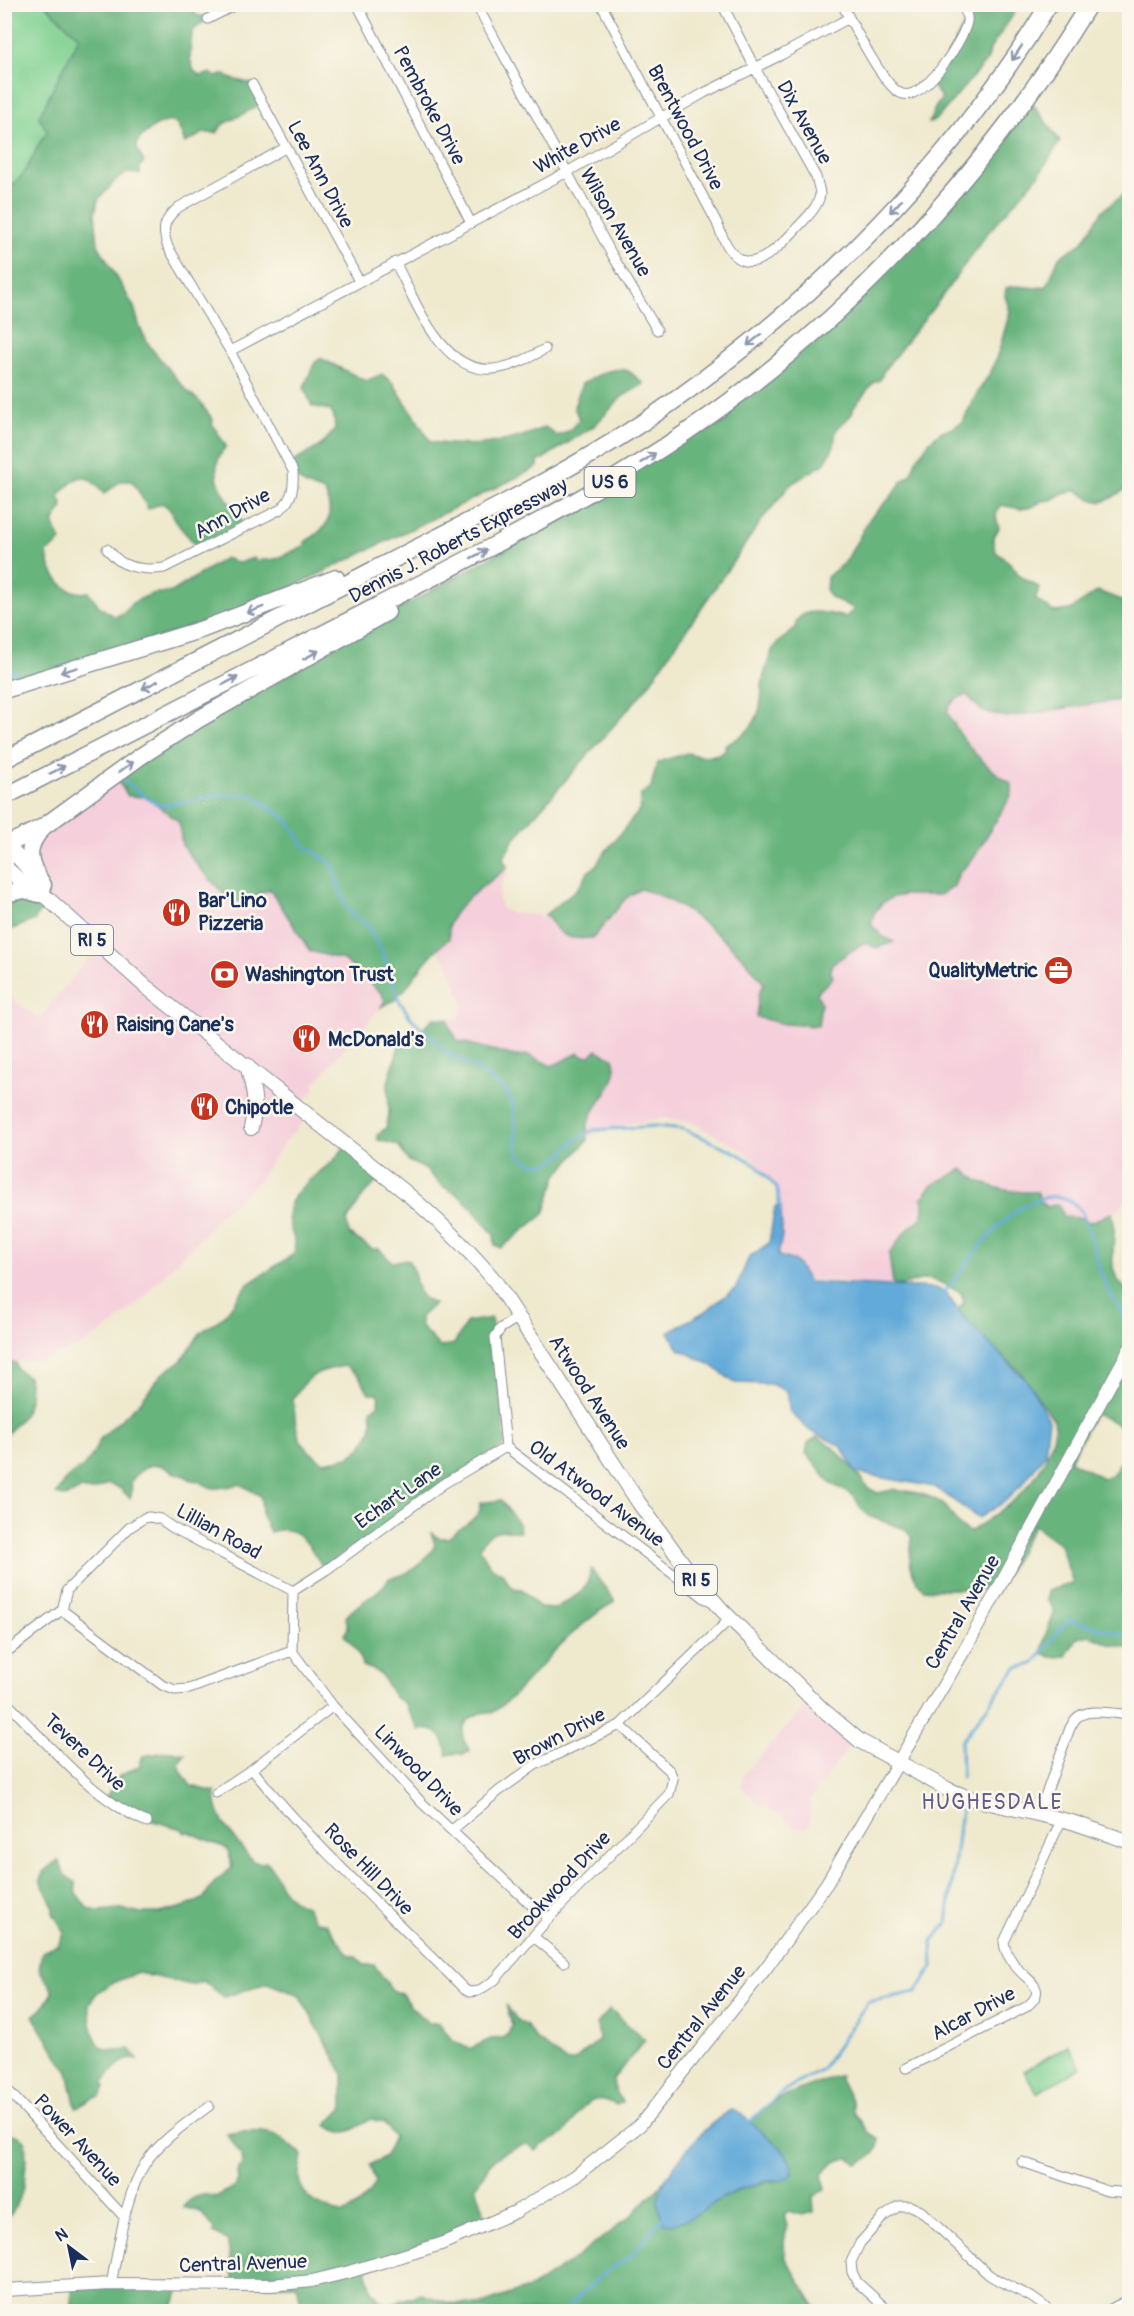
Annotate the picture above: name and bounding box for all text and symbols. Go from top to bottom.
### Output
street label: Pembroke Drive [388,42,471,169]
one-way arrow [1011,45,1023,61]
street label: Brentwood Drive [642,60,729,194]
street label: Dix Avenue [771,76,838,169]
street label: White Drive [530,111,625,179]
street label: Lee Ann Drive [282,116,359,232]
street label: Wilson Avenue [574,163,657,281]
one-way arrow [889,198,903,213]
one-way arrow [746,333,762,346]
one-way arrow [639,452,656,464]
road number: US 6 [584,467,636,497]
street label: Dennis J. Roberts Expressway [345,472,572,609]
street label: Ann Drive [190,482,275,544]
one-way arrow [469,548,487,559]
one-way arrow [246,606,264,617]
one-way arrow [302,649,319,661]
one-way arrow [60,665,79,676]
one-way arrow [221,675,239,687]
one-way arrow [142,680,160,691]
one-way arrow [118,761,134,773]
one-way arrow [47,764,65,776]
place label: Bar'Lino Pizzeria [198,888,267,936]
restaurant icon: Bar'Lino Pizzeria [161,896,193,928]
road number: RI 5 [71,925,113,955]
office icon: QualityMetric [1043,954,1075,986]
bank icon: Washington Trust [208,958,240,990]
place label: QualityMetric [928,958,1038,983]
place label: Washington Trust [245,962,395,987]
restaurant icon: Raising Cane's [79,1008,111,1040]
place label: Raising Cane's [116,1012,234,1037]
restaurant icon: McDonald's [291,1023,323,1055]
place label: McDonald's [328,1027,424,1052]
restaurant icon: Chipotle [188,1091,220,1123]
place label: Chipotle [225,1095,294,1120]
street label: Atwood Avenue [543,1330,636,1454]
street label: Old Atwood Avenue [524,1434,670,1553]
street label: Echart Lane [350,1456,446,1534]
street label: Lillian Road [172,1498,266,1565]
street label: Central Avenue [920,1550,1005,1674]
road number: RI 5 [675,1565,717,1595]
street label: Brown Drive [509,1702,610,1771]
street label: Tevere Drive [39,1708,131,1796]
street label: Linwood Drive [369,1719,469,1821]
district label: HUGHESDALE [921,1789,1063,1816]
street label: Rose Hill Drive [319,1818,419,1921]
street label: Brookwood Drive [503,1826,616,1945]
street label: Central Avenue [651,1960,751,2075]
street label: Alcar Drive [927,1981,1020,2046]
street label: Power Avenue [28,2089,127,2192]
north arrow [39,2217,99,2277]
text: N [52,2224,72,2246]
street label: Central Avenue [179,2249,308,2278]

